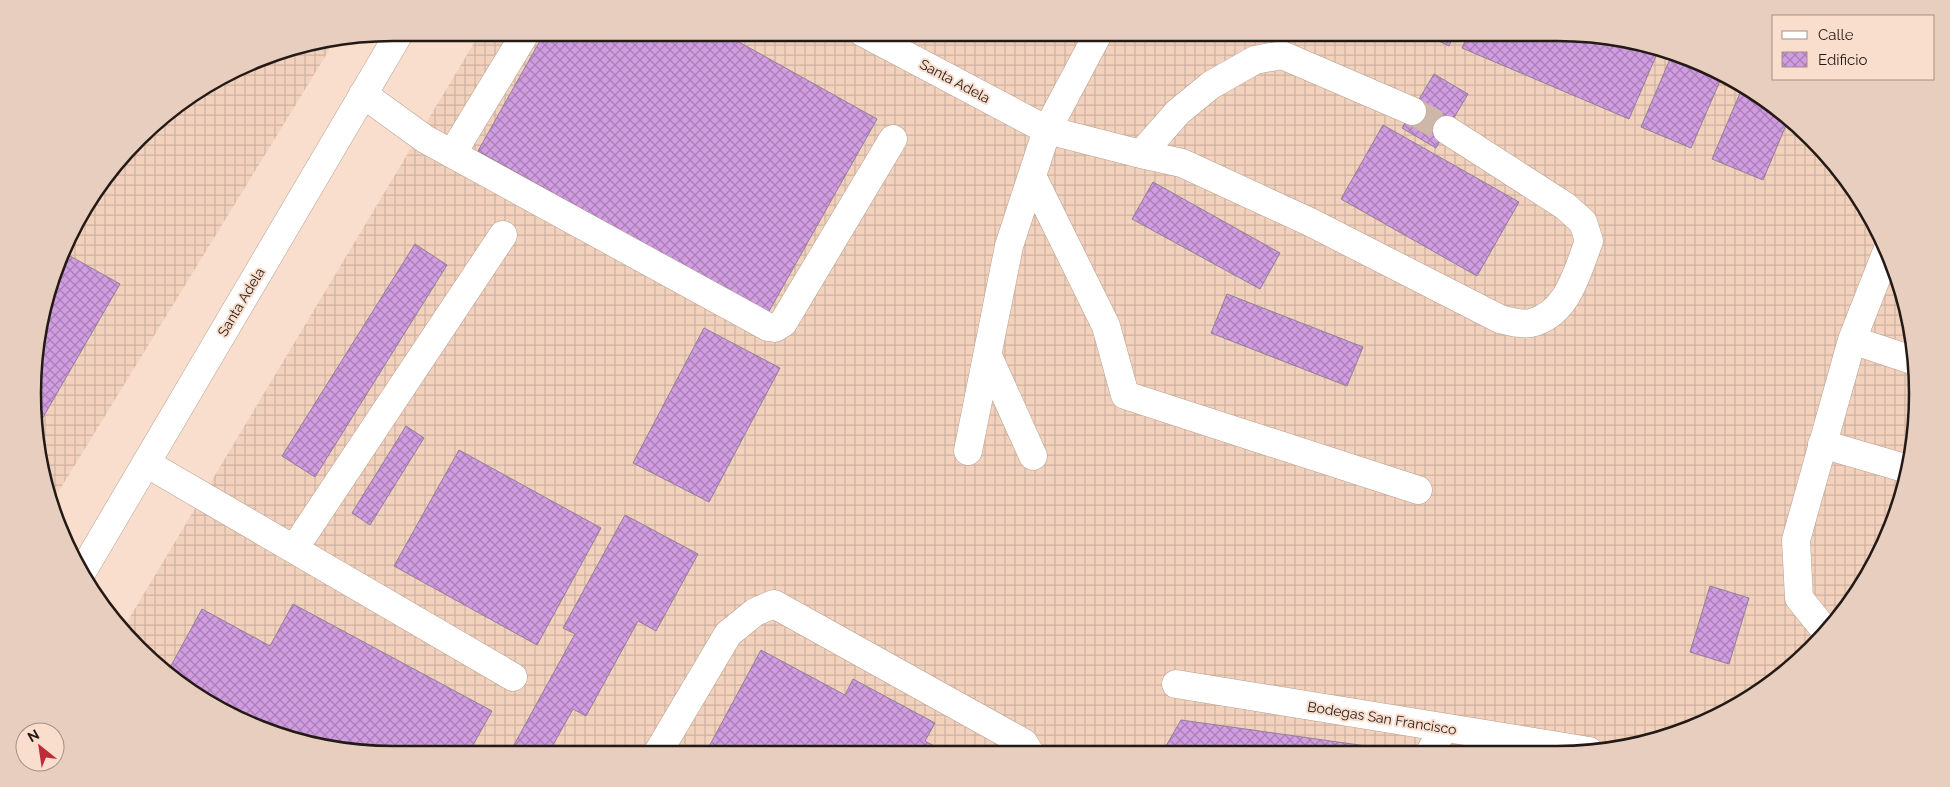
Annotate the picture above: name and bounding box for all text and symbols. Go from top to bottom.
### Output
legend [1772,15,1935,80]
text: Calle [1818,26,1854,44]
text: Edificio [1818,51,1868,69]
street label: Santa Adela [917,56,993,106]
street label: Santa Adela [214,265,268,339]
street label: Bodegas San Francisco [1306,698,1458,738]
north arrow [15,722,65,772]
text: N [25,726,42,745]

